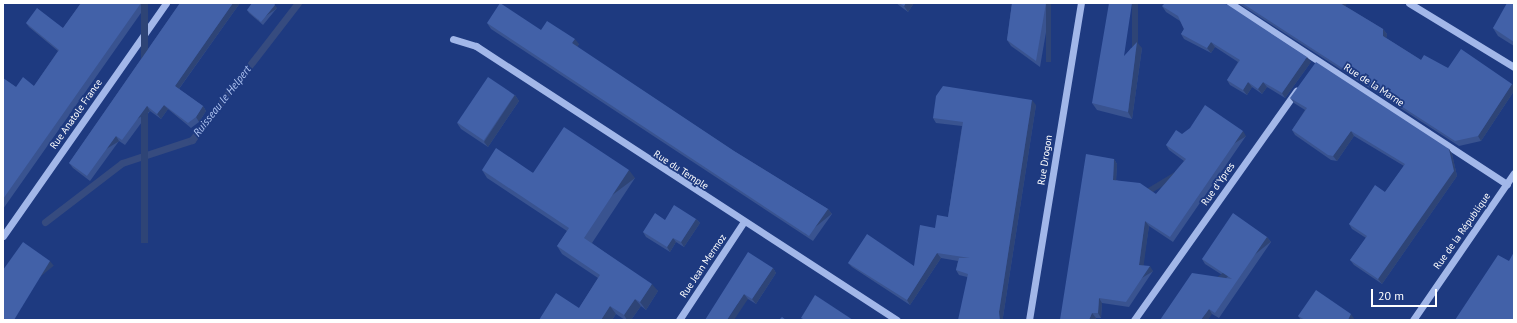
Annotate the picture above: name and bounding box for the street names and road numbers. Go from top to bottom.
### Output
street label: Rue de la Marne [1342,61,1406,109]
street label: Rue Anatole France [47,77,105,151]
street label: Rue Drogon [1035,134,1055,186]
street label: Rue du Temple [651,148,711,192]
street label: Rue d'Ypres [1199,160,1237,208]
street label: Rue de la République [1431,190,1493,272]
street label: Rue Jean Mermoz [677,232,729,300]

